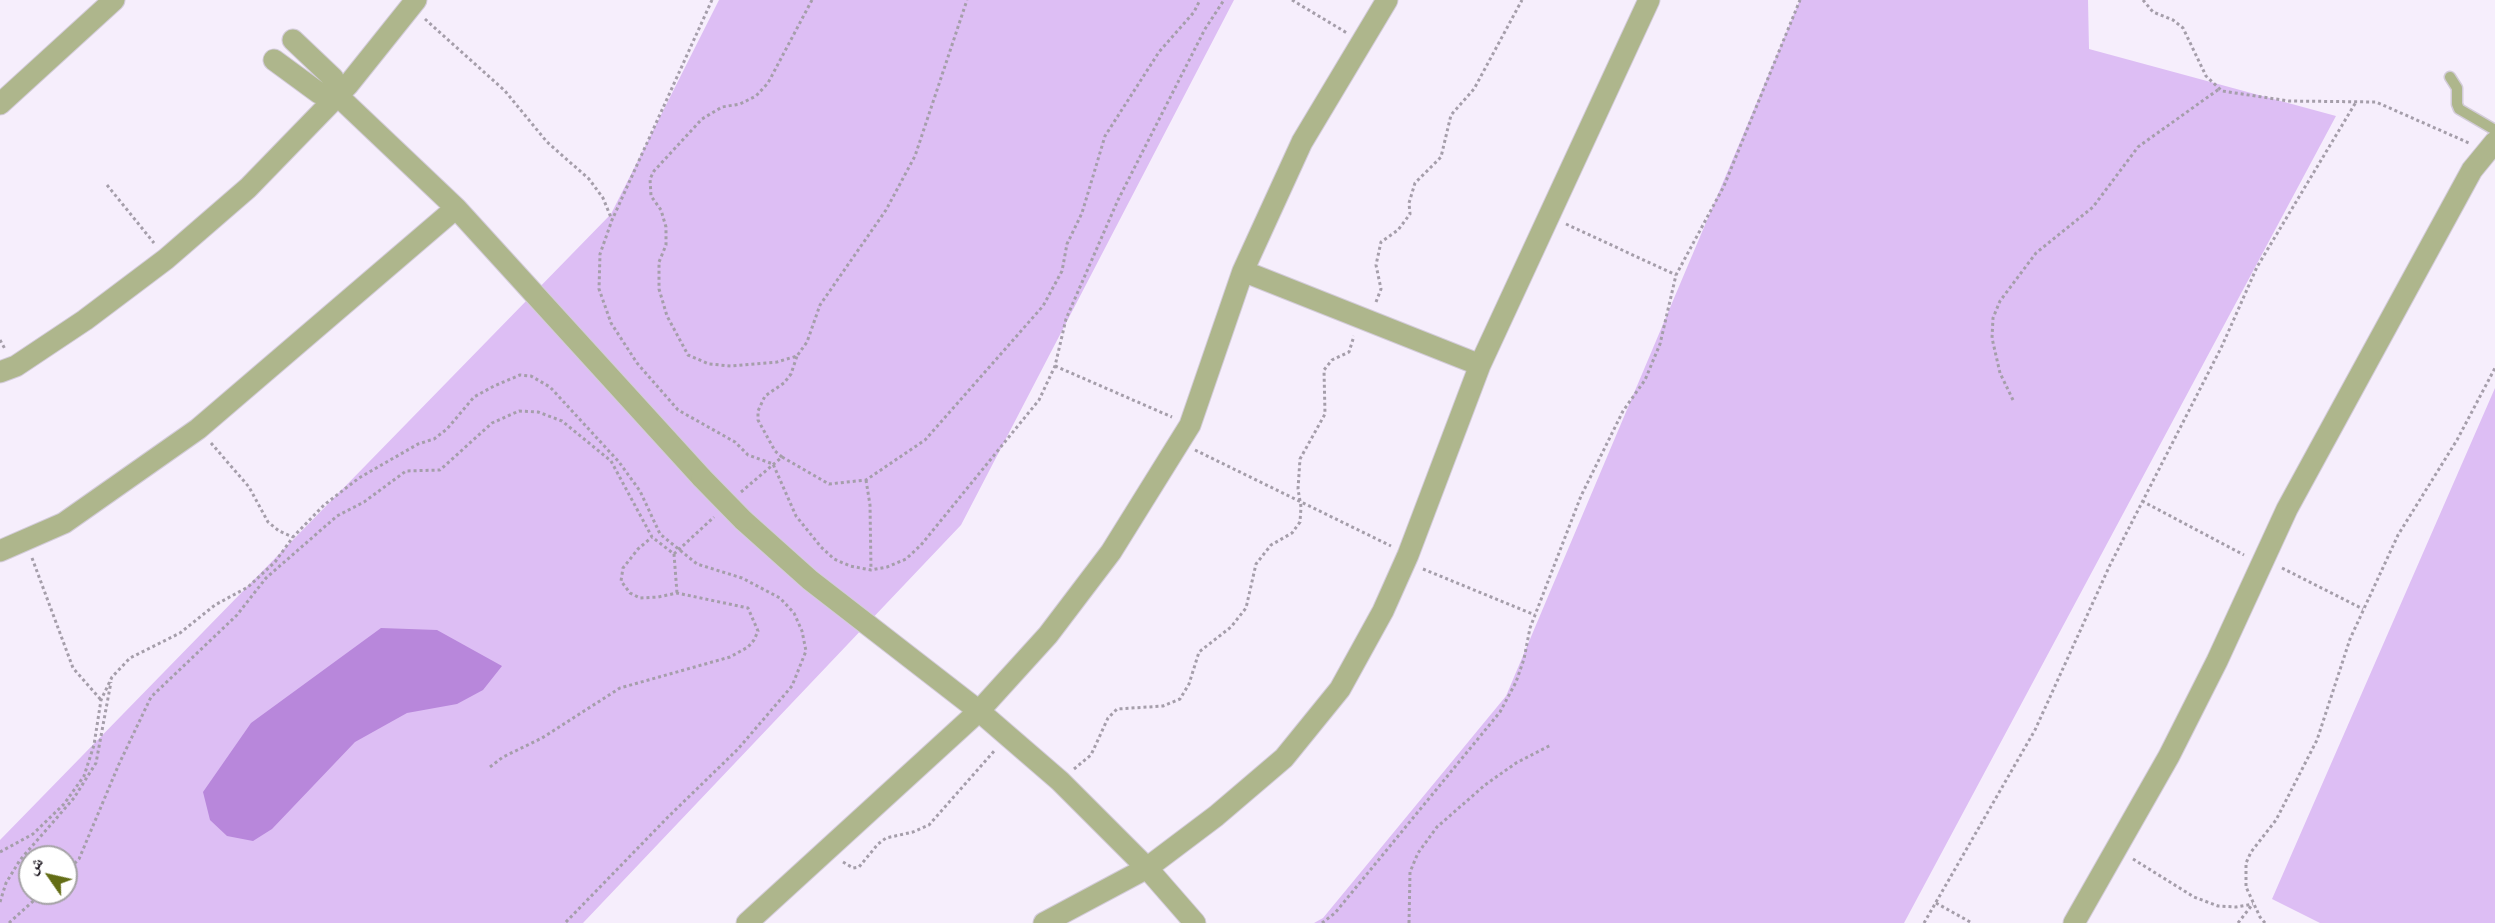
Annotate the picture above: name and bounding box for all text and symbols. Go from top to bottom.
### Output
north arrow [18,845,78,905]
text: ش [22,853,47,878]

